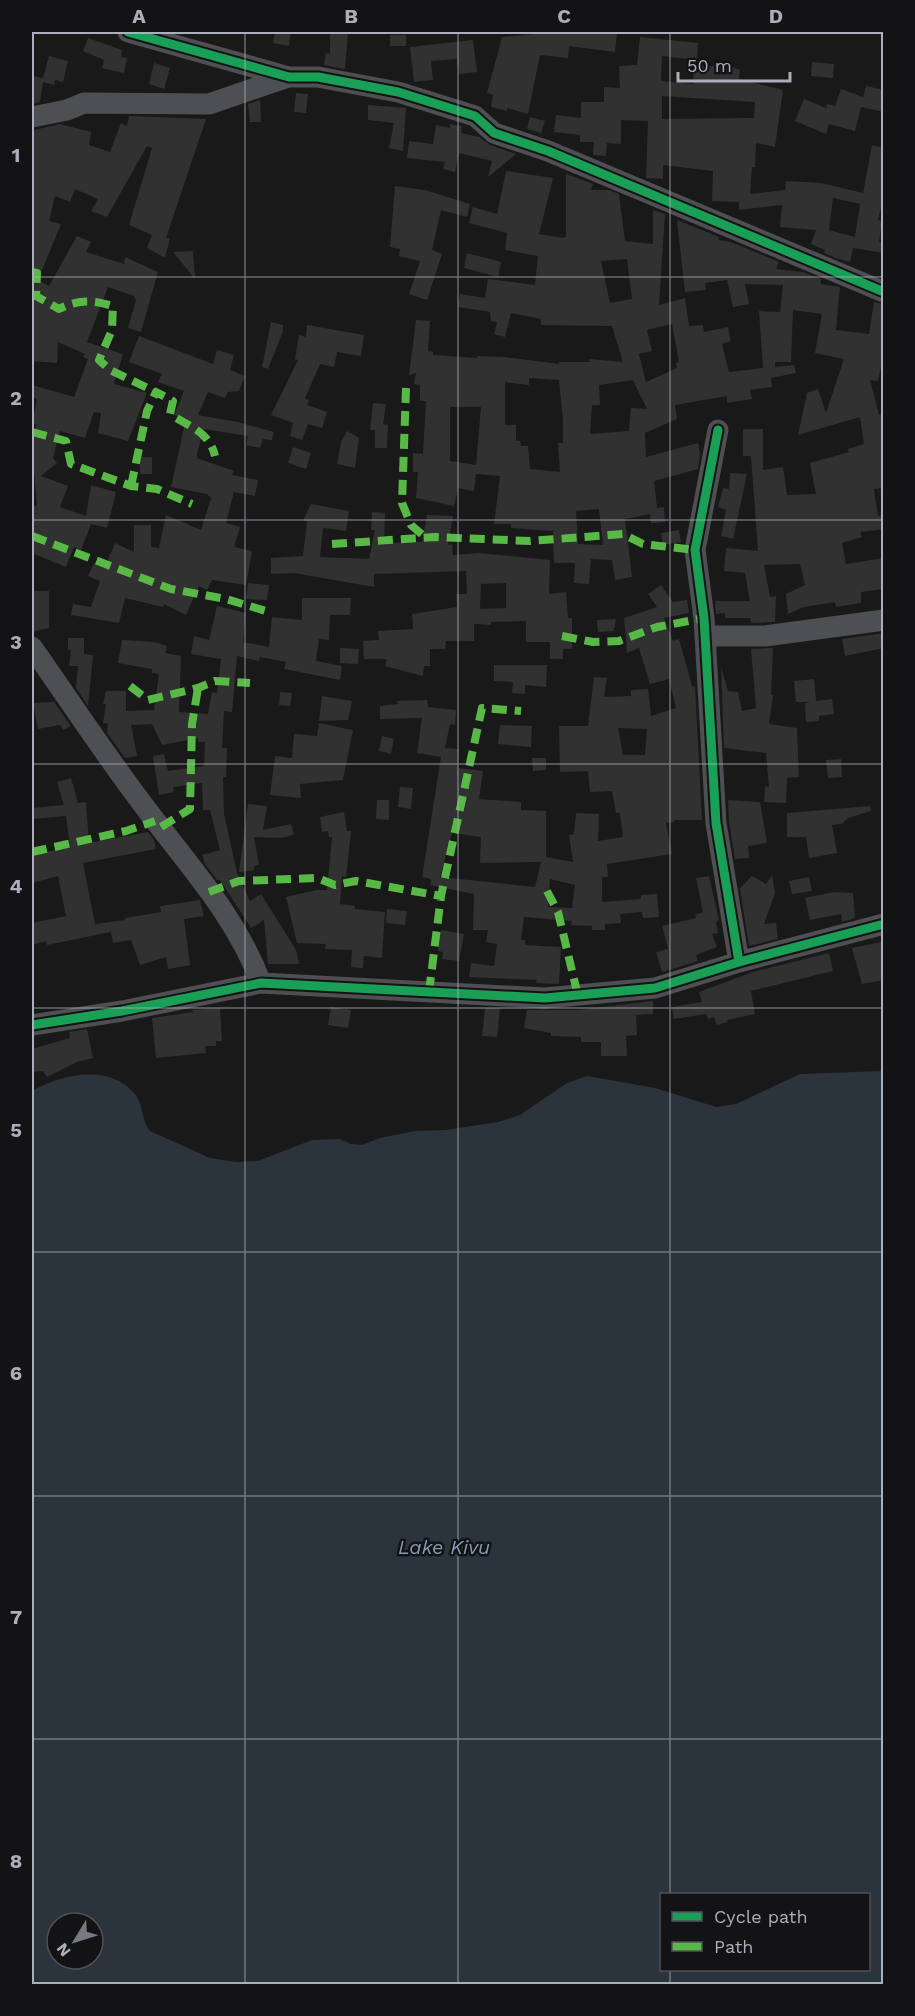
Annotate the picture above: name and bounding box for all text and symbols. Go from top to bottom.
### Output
text: A [132,4,146,28]
text: B [344,4,358,28]
text: C [557,4,571,28]
text: D [769,4,783,28]
scale bar [678,45,790,83]
text: 50 m [687,55,732,76]
text: 1 [12,143,20,167]
text: 2 [10,386,22,410]
text: 3 [10,630,22,654]
text: 4 [10,874,23,898]
text: 5 [10,1118,22,1142]
text: 6 [10,1361,22,1385]
water label: Lake Kivu [398,1535,490,1559]
text: 7 [10,1605,22,1629]
text: 8 [10,1849,22,1873]
legend [660,1893,870,1971]
text: Cycle path [714,1906,808,1927]
north arrow [45,1911,105,1971]
text: Path [714,1936,754,1957]
text: N [52,1939,75,1960]

